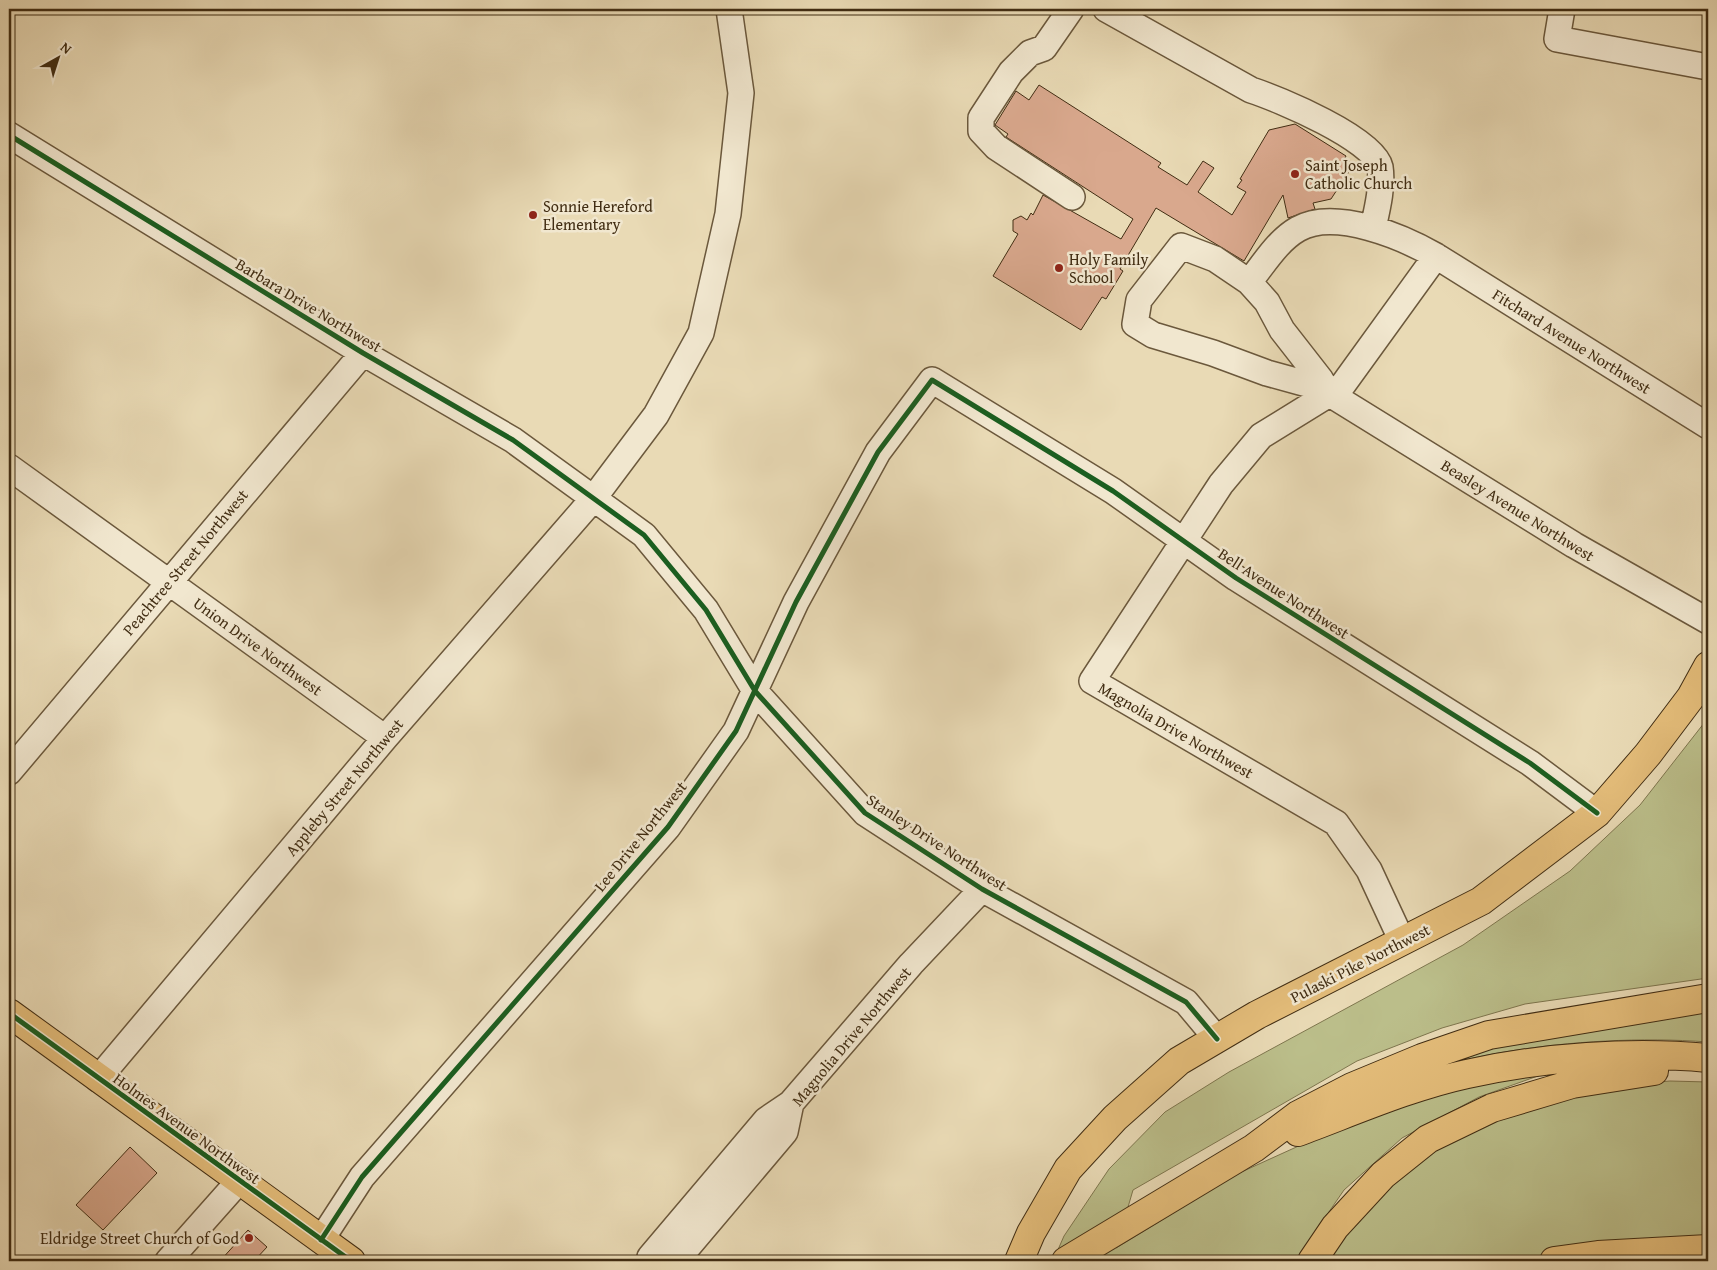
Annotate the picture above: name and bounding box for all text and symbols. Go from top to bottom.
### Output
north arrow [32,32,82,82]
text: N [56,37,77,59]
place label: Saint Joseph Catholic Church [1305,153,1412,195]
marker: Saint Joseph Catholic Church [1289,168,1301,180]
place label: Sonnie Hereford Elementary [543,194,653,236]
marker: Sonnie Hereford Elementary [527,209,539,221]
place label: Holy Family School [1069,247,1149,289]
street label: Barbara Drive Northwest [231,252,387,358]
marker: Holy Family School [1053,262,1065,274]
street label: Fitchard Avenue Northwest [1488,282,1656,400]
street label: Beasley Avenue Northwest [1437,453,1600,567]
street label: Peachtree Street Northwest [117,483,254,640]
street label: Bell Avenue Northwest [1214,541,1355,645]
street label: Union Drive Northwest [188,591,328,701]
street label: Magnolia Drive Northwest [1094,676,1258,784]
street label: Appleby Street Northwest [279,713,409,861]
street label: Lee Drive Northwest [588,775,692,896]
street label: Stanley Drive Northwest [862,787,1012,897]
street label: Pulaski Pike Northwest [1286,917,1434,1009]
street label: Magnolia Drive Northwest [785,961,917,1111]
street label: Holmes Avenue Northwest [108,1066,266,1190]
place label: Eldridge Street Church of God [40,1226,239,1250]
marker: Eldridge Street Church of God [243,1232,255,1244]

